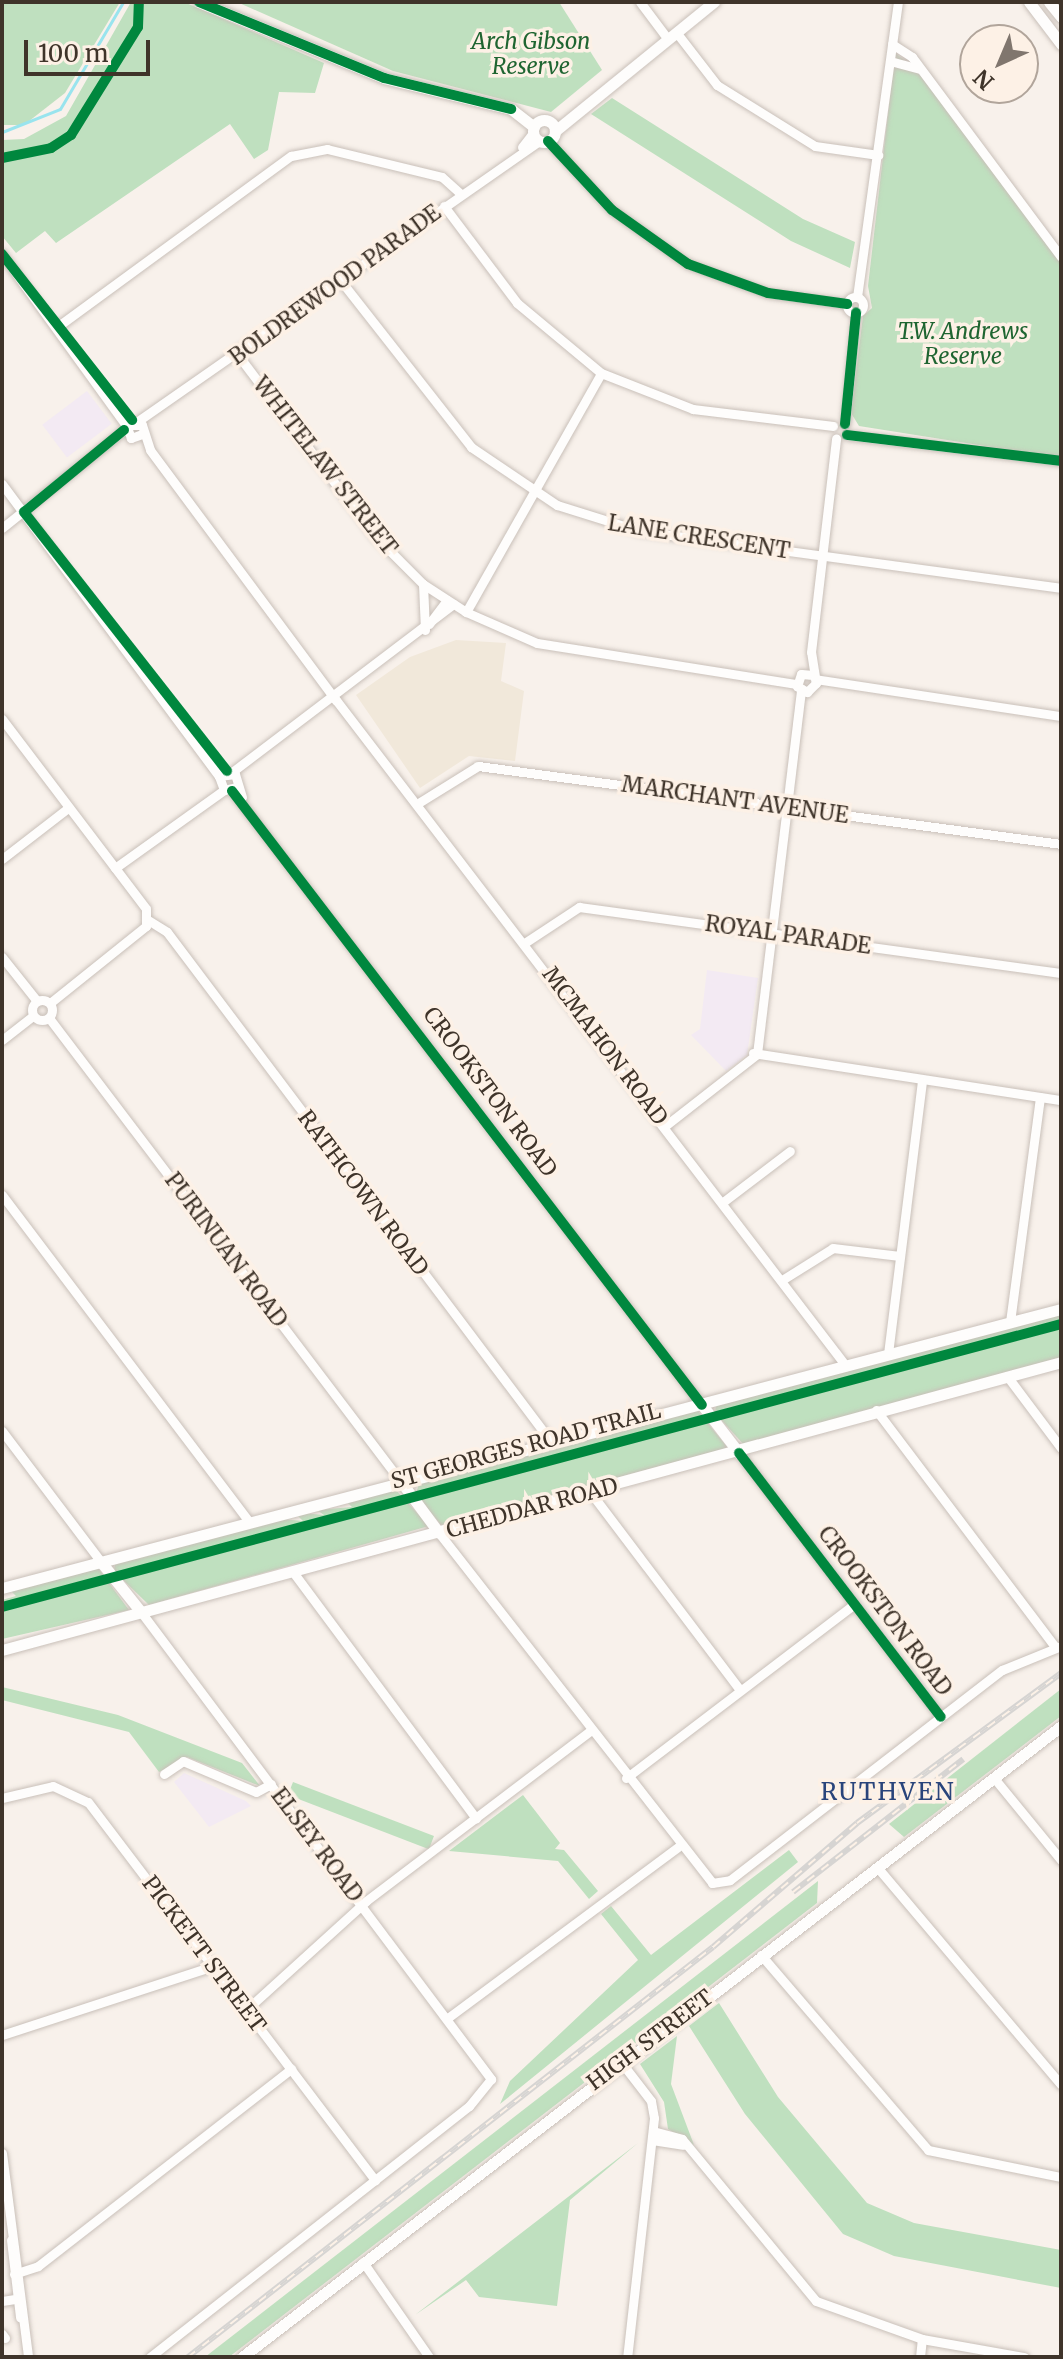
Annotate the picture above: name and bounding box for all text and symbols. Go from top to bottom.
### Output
scale bar [28,24,154,74]
north arrow [959,24,1039,104]
park label: Arch Gibson Reserve [472,28,590,80]
text: 100 m [38,38,108,69]
text: N [968,64,1000,96]
street label: BOLDREWOOD PARADE [224,199,446,371]
park label: T.W. Andrews Reserve [898,318,1028,370]
street label: WHITELAW STREET [247,372,403,560]
street label: LANE CRESCENT [606,510,792,564]
street label: MARCHANT AVENUE [620,771,850,829]
street label: ROYAL PARADE [703,910,873,960]
street label: MCMAHON ROAD [537,962,673,1130]
street label: CROOKSTON ROAD [418,1002,562,1182]
street label: RATHCOWN ROAD [292,1105,434,1281]
street label: PURINUAN ROAD [159,1167,293,1333]
street label: ST GEORGES ROAD TRAIL [388,1397,664,1495]
street label: CHEDDAR ROAD [443,1472,621,1544]
street label: CROOKSTON ROAD [813,1521,957,1701]
district label: RUTHVEN [820,1778,956,1806]
street label: ELSEY ROAD [265,1783,369,1907]
street label: PICKETT STREET [137,1871,271,2037]
street label: HIGH STREET [582,1984,718,2096]

